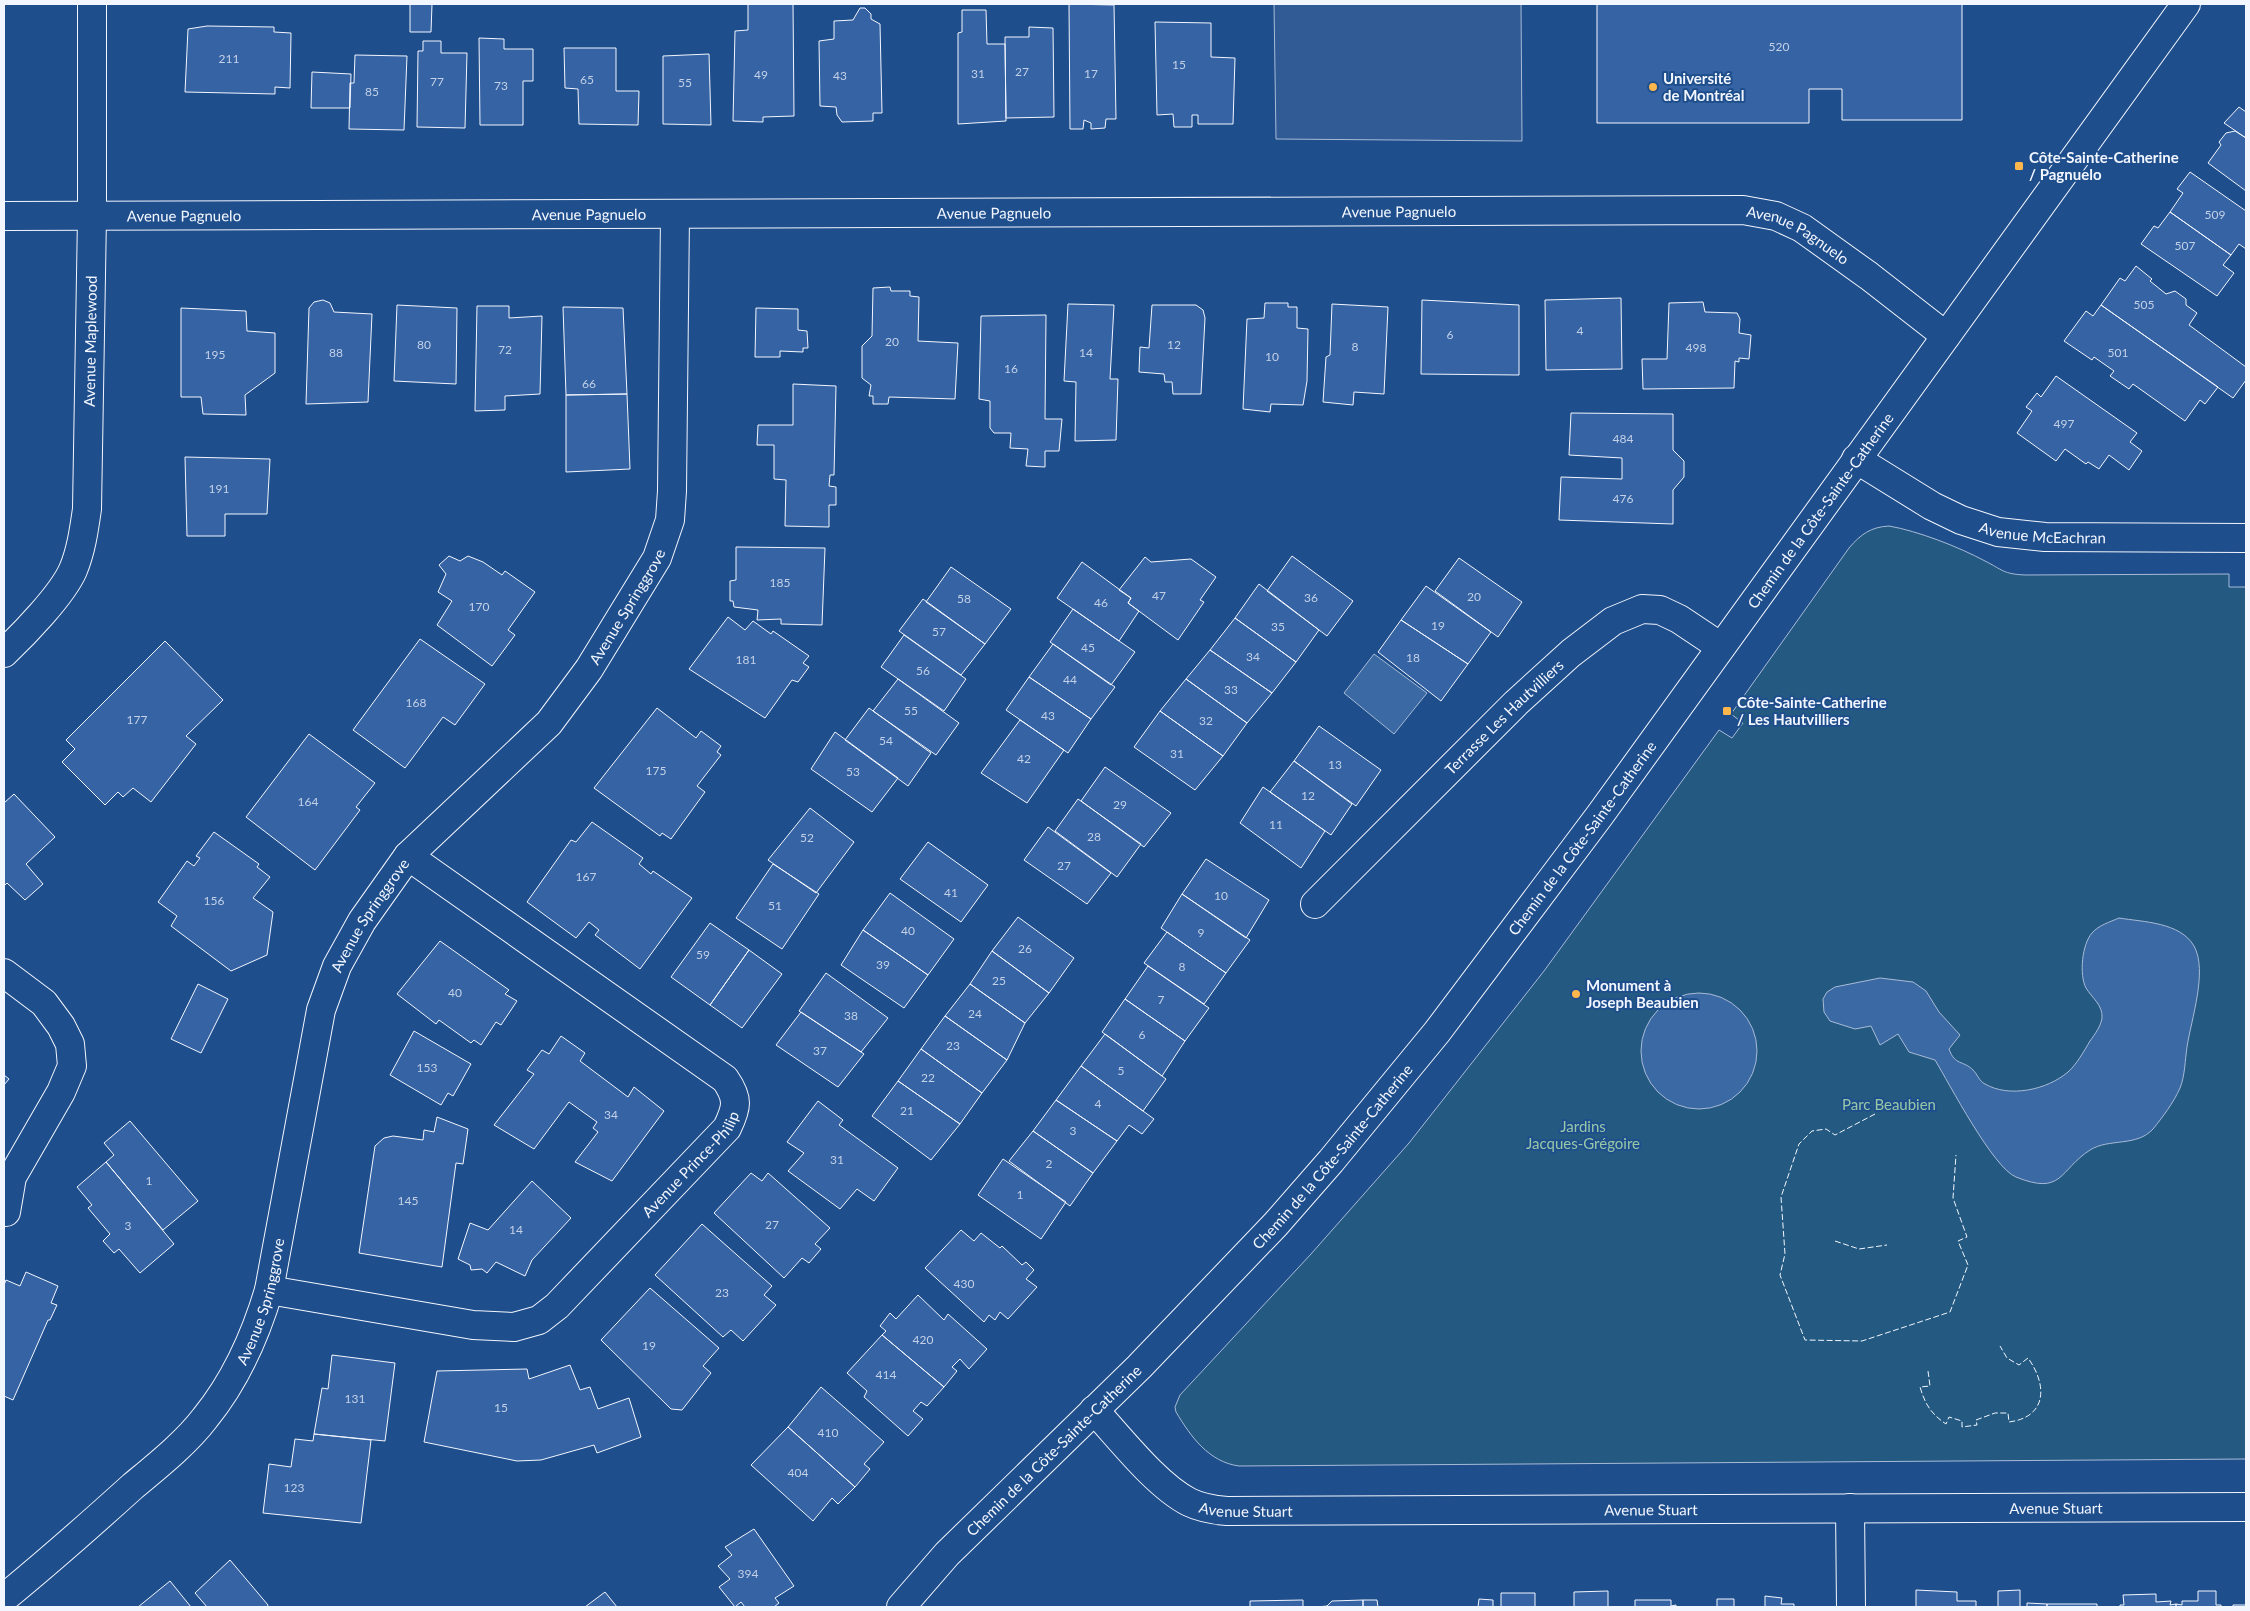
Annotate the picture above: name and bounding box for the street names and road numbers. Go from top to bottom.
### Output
street label: Avenue Pagnuelo [1342,202,1456,220]
street label: Avenue Pagnuelo [1745,202,1853,268]
street label: Avenue Pagnuelo [937,203,1051,222]
street label: Avenue Pagnuelo [532,205,646,223]
street label: Avenue Pagnuelo [127,206,241,225]
street label: Avenue Maplewood [80,275,100,407]
street label: Chemin de la Côte-Sainte-Catherine [1743,409,1897,612]
street label: Avenue McEachran [1977,518,2106,546]
street label: Avenue Springgrove [585,547,668,668]
street label: Terrasse Les Hautvilliers [1441,656,1567,778]
street label: Chemin de la Côte-Sainte-Catherine [1504,737,1660,939]
street label: Avenue Springgrove [327,855,413,974]
street label: Chemin de la Côte-Sainte-Catherine [1248,1060,1416,1253]
street label: Avenue Prince-Philip [638,1109,742,1221]
street label: Avenue Springgrove [232,1236,288,1368]
street label: Chemin de la Côte-Sainte-Catherine [962,1361,1145,1539]
street label: Avenue Stuart [1197,1498,1293,1520]
street label: Avenue Stuart [2009,1499,2103,1517]
street label: Avenue Stuart [1604,1500,1698,1519]

